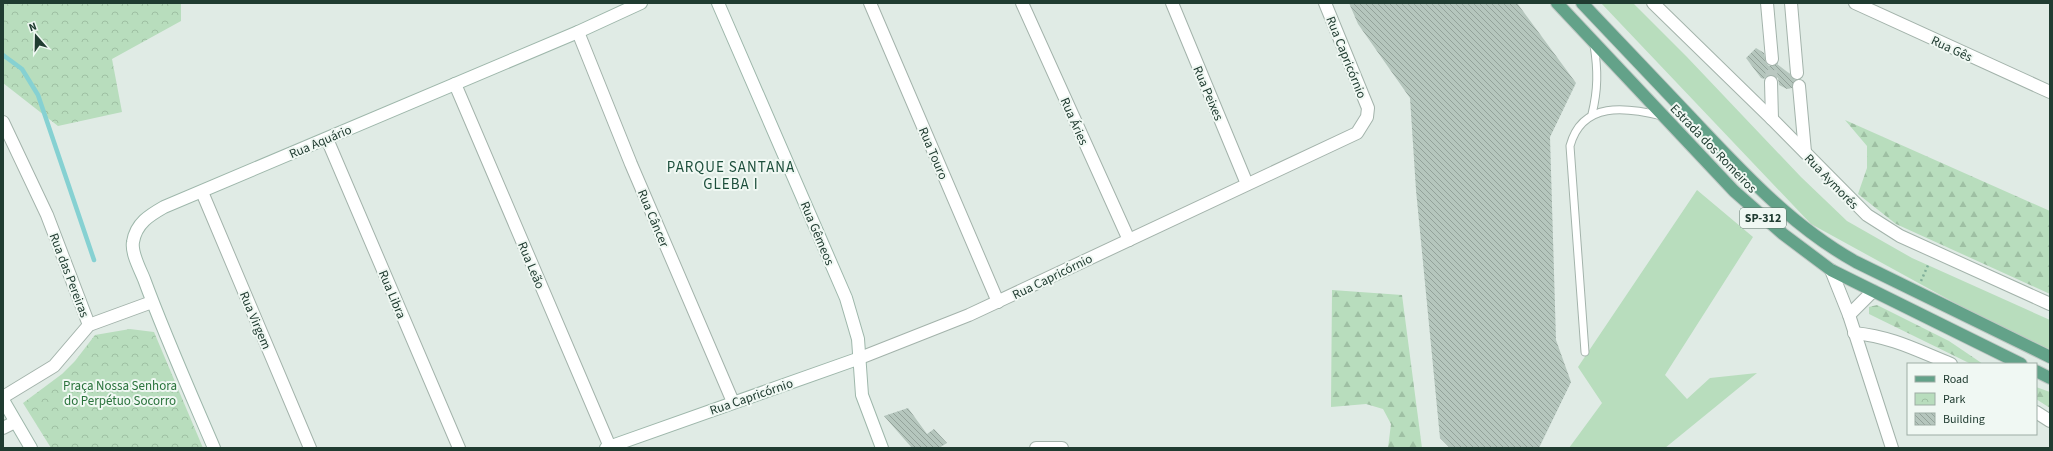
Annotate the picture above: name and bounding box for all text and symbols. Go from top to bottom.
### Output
street label: Rua Capricórnio [1321,14,1371,101]
north arrow [16,16,56,56]
text: N [27,19,39,35]
street label: Rua Gês [1928,32,1976,66]
street label: Rua Peixes [1189,63,1228,124]
street label: Rua Áries [1056,95,1093,149]
street label: Estrada dos Romeiros [1666,100,1761,198]
street label: Rua Aquário [286,121,354,163]
street label: Rua Touro [914,124,952,182]
street label: Rua Aymorés [1800,150,1863,214]
district label: PARQUE SANTANA GLEBA I [667,157,795,195]
street label: Rua Câncer [633,187,674,251]
street label: Rua Gêmeos [796,199,839,269]
road number: SP-312 [1740,208,1786,228]
street label: Rua das Pereiras [45,231,94,321]
street label: Rua Leão [513,239,549,292]
street label: Rua Capricórnio [1009,250,1096,304]
street label: Rua Libra [374,267,410,321]
street label: Rua Virgem [235,289,275,352]
legend [1907,363,2037,435]
text: Road [1943,371,1969,388]
street label: Rua Capricórnio [707,374,795,420]
park label: Praça Nossa Senhora do Perpétuo Socorro [63,377,177,410]
text: Park [1943,391,1965,408]
text: Building [1943,411,1985,428]

